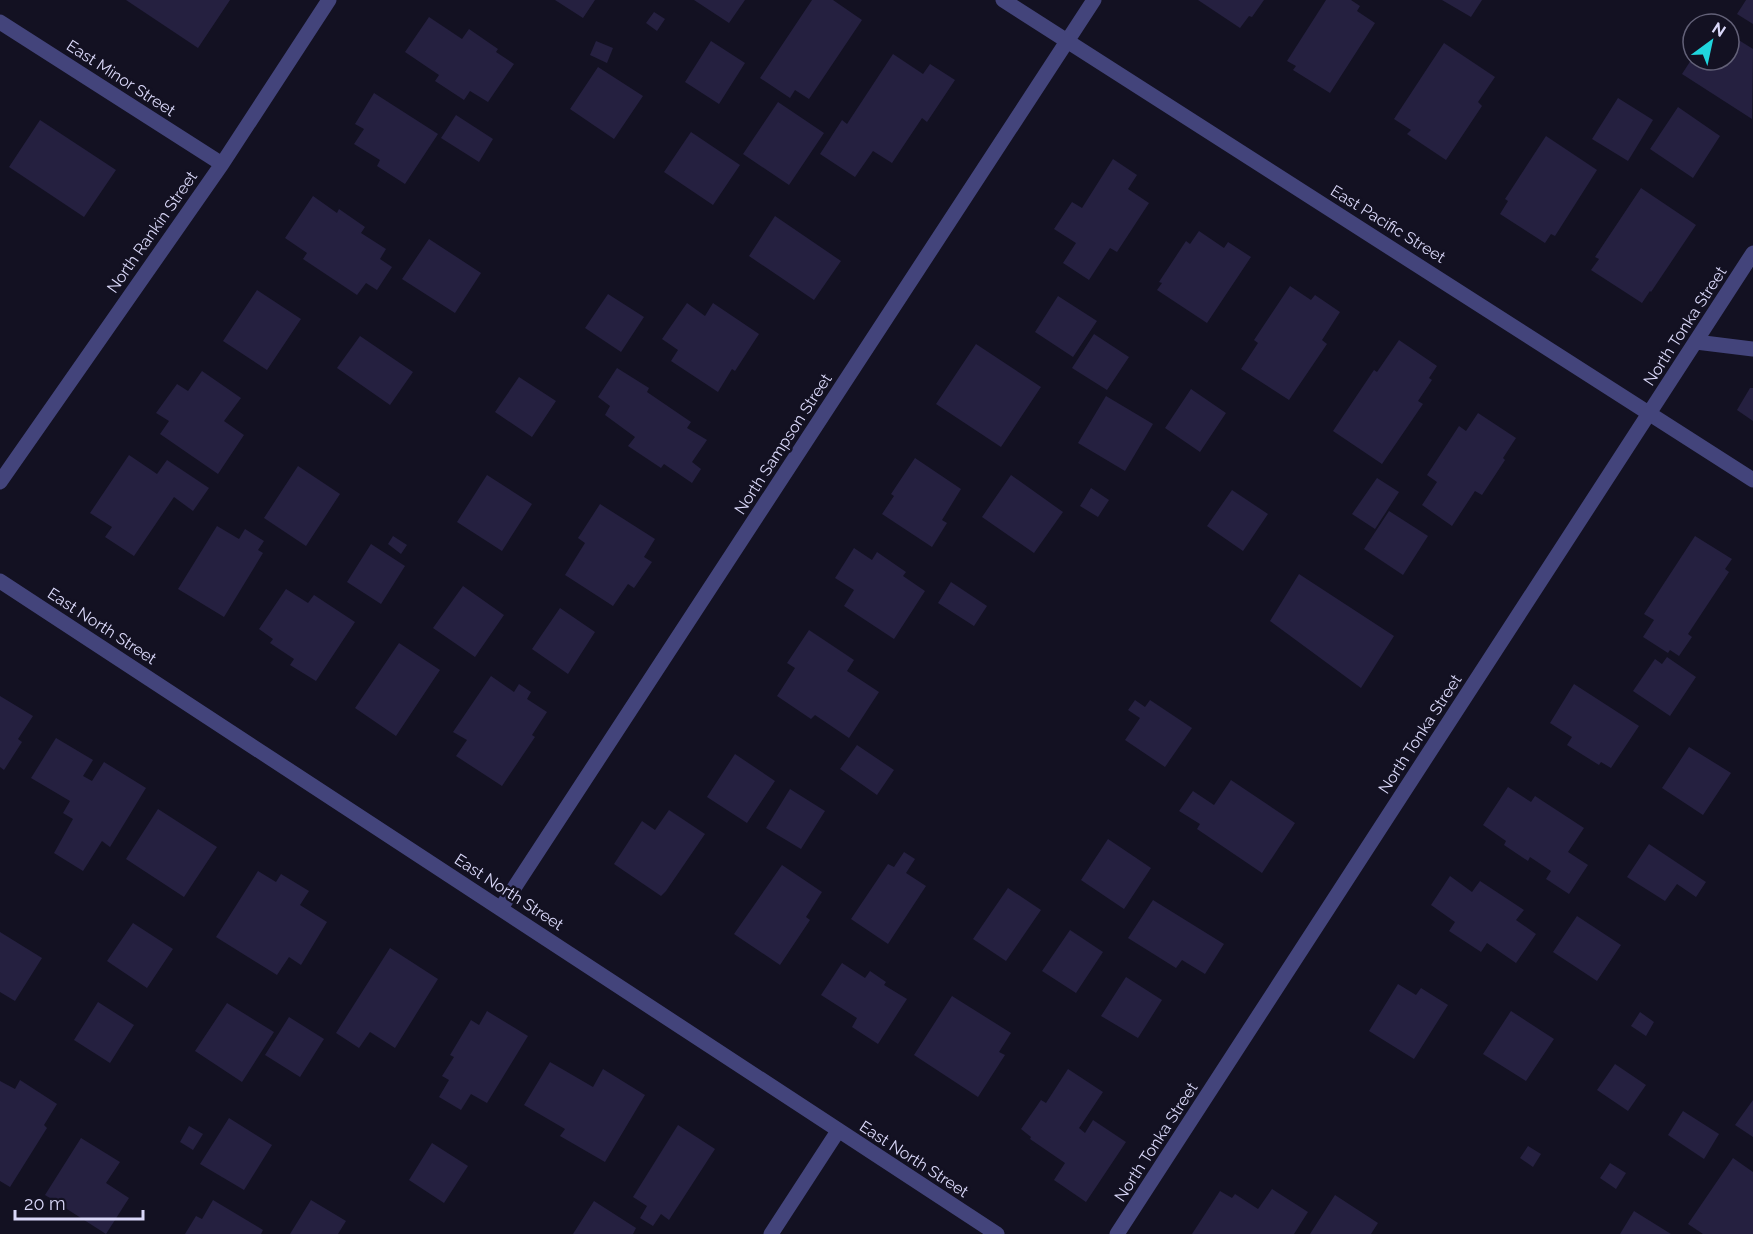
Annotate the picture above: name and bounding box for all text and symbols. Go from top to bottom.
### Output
north arrow [1681,12,1741,72]
text: N [1709,19,1729,41]
street label: East Minor Street [63,36,179,121]
street label: North Rankin Street [103,167,202,297]
street label: East Pacific Street [1327,181,1449,267]
street label: North Tonka Street [1639,262,1731,389]
street label: North Sampson Street [730,369,836,518]
street label: East North Street [44,584,161,669]
street label: North Tonka Street [1374,670,1466,797]
street label: East North Street [451,850,568,935]
street label: North Tonka Street [1110,1078,1202,1205]
street label: East North Street [856,1117,973,1202]
scale bar [15,1183,142,1221]
text: 20 m [24,1193,66,1214]

